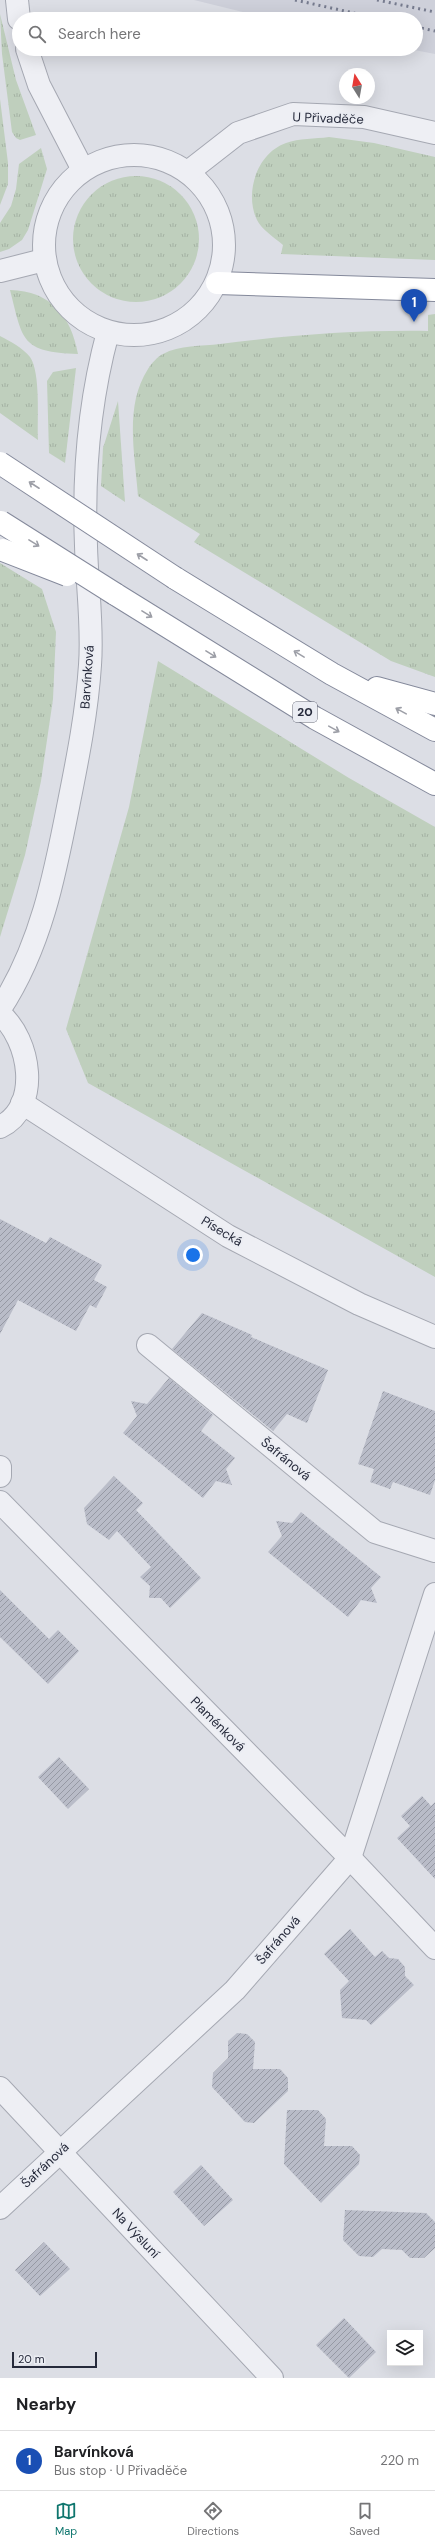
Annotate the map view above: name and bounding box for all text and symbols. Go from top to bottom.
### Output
search box [12,12,423,56]
icon: search [26,23,48,45]
text: Search here [58,24,141,44]
north arrow [339,68,375,104]
street label: U Přivaděče [292,108,364,128]
pin: 1 [401,289,427,322]
one-way arrow [29,481,40,489]
one-way arrow [28,539,40,547]
one-way arrow [137,553,148,561]
one-way arrow [141,609,152,618]
street label: Barvínková [76,644,98,710]
one-way arrow [293,649,305,657]
one-way arrow [205,650,216,658]
road number: 20 [293,702,317,722]
one-way arrow [395,707,407,715]
one-way arrow [328,725,340,733]
street label: Písecká [198,1212,246,1250]
your location [183,1245,203,1265]
street label: Šafránová [258,1434,314,1484]
street label: Plaménková [187,1693,249,1755]
street label: Šafránová [252,1912,304,1968]
street label: Šafránová [17,2139,73,2191]
street label: Na Výsluní [109,2204,164,2262]
map controls [387,2330,423,2366]
button: layers [387,2330,423,2366]
scale bar [12,2350,97,2369]
text: 20 m [18,2352,44,2366]
text: Nearby [16,2393,76,2415]
text: Barvínková [54,2442,134,2462]
text: 1 [27,2452,31,2469]
text: 220 m [380,2452,419,2469]
text: Bus stop · U Přivaděče [54,2462,187,2479]
tab: Map [55,2500,77,2538]
tab: Directions [187,2500,239,2538]
tab: Saved [349,2500,380,2538]

